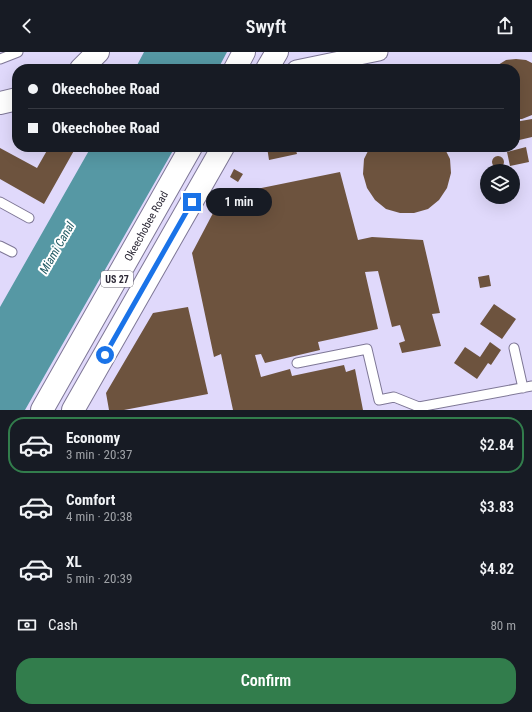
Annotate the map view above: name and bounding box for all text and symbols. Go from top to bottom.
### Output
icon: back [16,15,38,37]
icon: share [494,15,516,37]
text: Swyft [246,16,286,37]
text: Okeechobee Road [52,80,160,98]
text: Okeechobee Road [52,119,160,137]
map controls [480,164,520,204]
button: layers [480,164,520,204]
callout: 1 min [206,188,272,216]
street label: Okeechobee Road [122,189,171,264]
route end [183,193,201,211]
text: 1 min [225,194,253,209]
water label: Miami Canal [37,219,78,276]
road number: US 27 [101,271,133,287]
route start [96,346,114,364]
icon: car [18,427,54,463]
text: Economy [66,429,120,447]
text: $2.84 [480,436,514,454]
text: 3 min · 20:37 [66,447,132,462]
icon: car [18,489,54,525]
text: Comfort [66,491,115,509]
text: $3.83 [480,498,514,516]
text: 4 min · 20:38 [66,509,132,524]
icon: car [18,551,54,587]
text: XL [66,553,82,571]
text: $4.82 [480,560,514,578]
text: 5 min · 20:39 [66,571,132,586]
icon: cash [16,614,38,636]
text: Cash [48,616,78,634]
text: 80 m [490,618,516,633]
button: Confirm [16,658,516,704]

